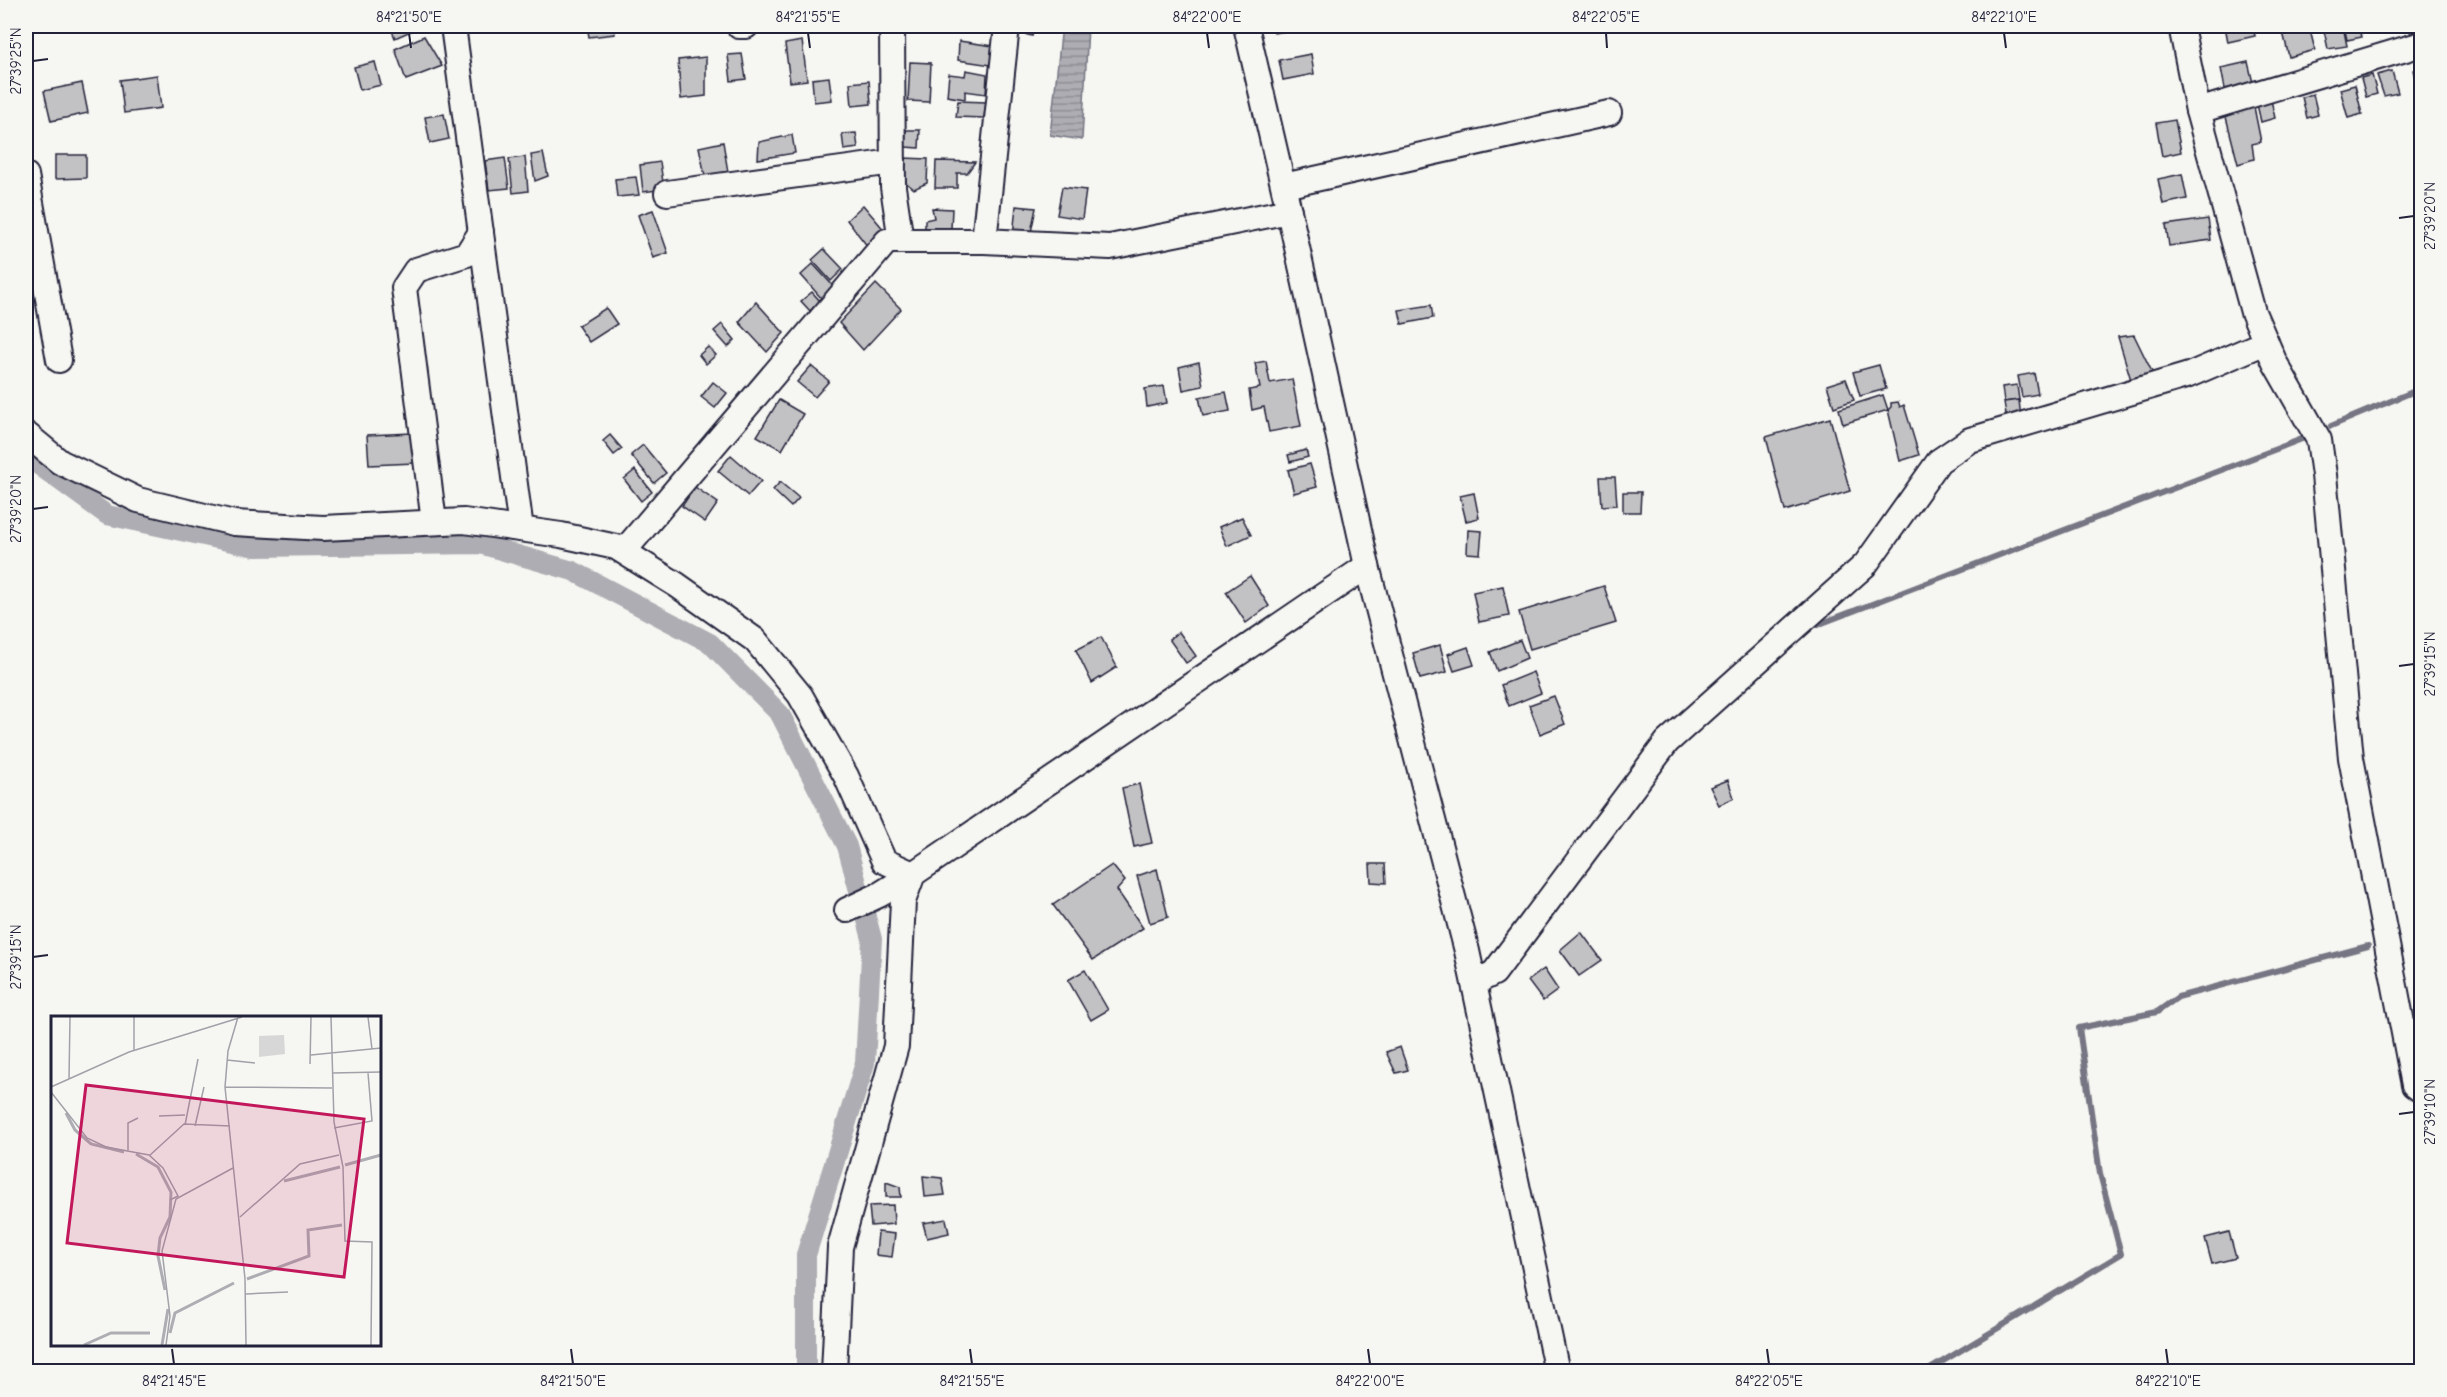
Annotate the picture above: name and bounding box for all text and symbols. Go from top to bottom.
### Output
text: 84°21'50"E [376,8,442,26]
text: 84°21'55"E [776,8,840,26]
text: 84°22'00"E [1173,8,1241,26]
text: 84°22'05"E [1572,8,1640,26]
text: 84°22'10"E [1971,8,2037,26]
text: 27°39'25"N [7,27,25,95]
text: 27°39'20"N [2421,182,2439,250]
text: 27°39'20"N [7,475,25,543]
text: 27°39'15"N [2421,631,2439,697]
text: 27°39'15"N [7,924,25,990]
inset map [51,1016,381,1346]
text: 27°39'10"N [2421,1079,2439,1145]
text: 84°21'45"E [142,1372,206,1390]
text: 84°21'50"E [540,1372,606,1390]
text: 84°21'55"E [940,1372,1004,1390]
text: 84°22'00"E [1336,1372,1404,1390]
text: 84°22'05"E [1735,1372,1803,1390]
text: 84°22'10"E [2135,1372,2201,1390]

